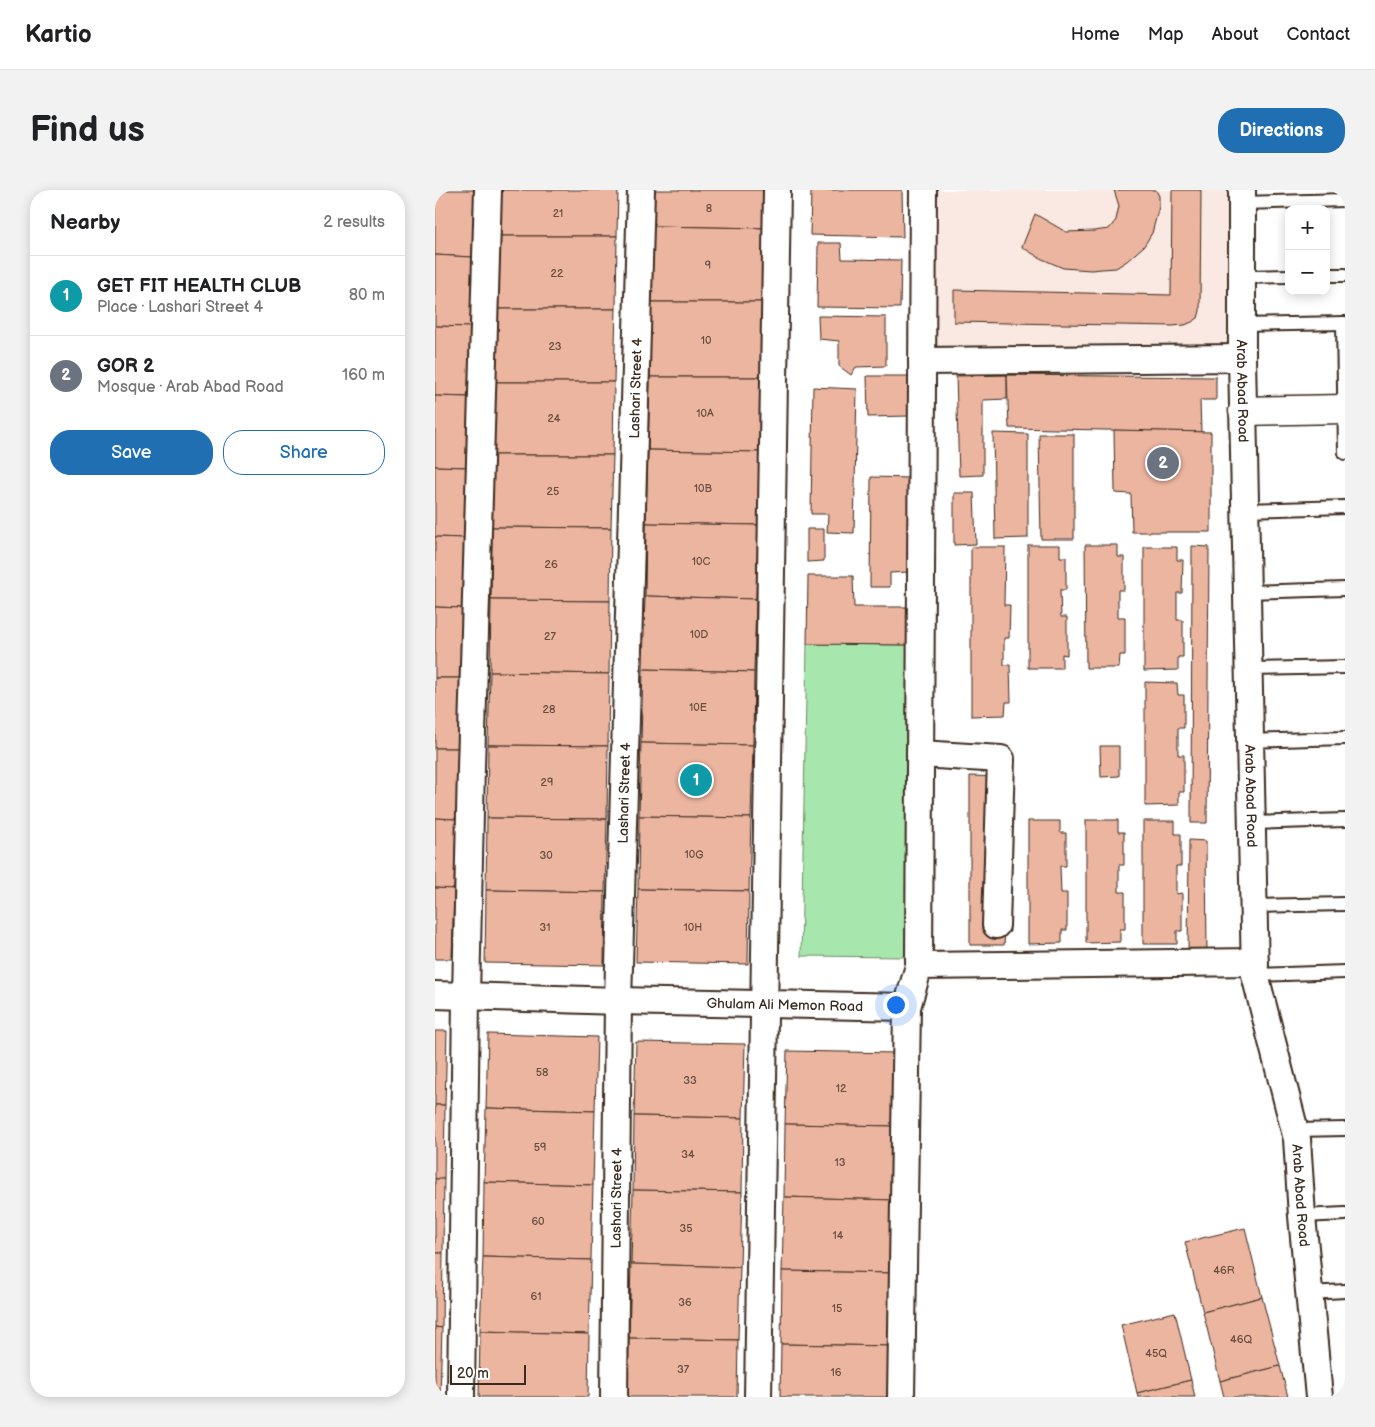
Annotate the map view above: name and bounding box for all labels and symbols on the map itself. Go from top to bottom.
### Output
house number: 8 [706,202,712,215]
house number: 21 [553,207,563,220]
house number: 9 [705,259,711,272]
house number: 22 [551,267,564,280]
house number: 10 [701,334,712,347]
street label: Lashari Street 4 [625,337,645,439]
street label: Arab Abad Road [1234,339,1252,443]
house number: 23 [548,340,562,353]
house number: 10A [696,407,714,420]
house number: 24 [547,412,561,425]
pin: 2 [1147,444,1179,482]
house number: 10B [694,482,713,495]
house number: 25 [547,485,559,498]
house number: 10C [692,555,710,568]
house number: 26 [544,558,558,571]
house number: 10D [690,628,708,641]
house number: 27 [544,630,557,643]
house number: 10E [689,701,707,714]
house number: 28 [543,703,555,716]
street label: Lashari Street 4 [614,742,634,844]
street label: Arab Abad Road [1242,744,1261,848]
pin: 1 [680,761,712,799]
house number: 29 [541,776,553,789]
house number: 10G [685,848,703,861]
house number: 30 [539,849,553,862]
house number: 31 [539,921,551,934]
house number: 10H [684,921,702,934]
your location [883,992,909,1018]
street label: Ghulam Ali Memon Road [706,994,863,1015]
house number: 58 [536,1066,548,1079]
house number: 33 [683,1074,697,1087]
house number: 12 [836,1082,847,1095]
house number: 59 [534,1141,546,1154]
street label: Arab Abad Road [1289,1143,1313,1248]
street label: Lashari Street 4 [607,1147,625,1249]
house number: 34 [681,1148,695,1161]
house number: 13 [834,1156,846,1169]
house number: 60 [531,1215,545,1228]
house number: 35 [679,1222,693,1235]
house number: 14 [833,1229,844,1242]
house number: 46R [1213,1264,1235,1277]
house number: 61 [531,1290,541,1303]
house number: 36 [678,1296,692,1309]
house number: 15 [832,1302,842,1315]
house number: 46Q [1230,1333,1252,1346]
house number: 45Q [1145,1347,1167,1360]
scale bar [450,1362,526,1385]
house number: 37 [677,1363,690,1376]
house number: 16 [831,1366,842,1379]

